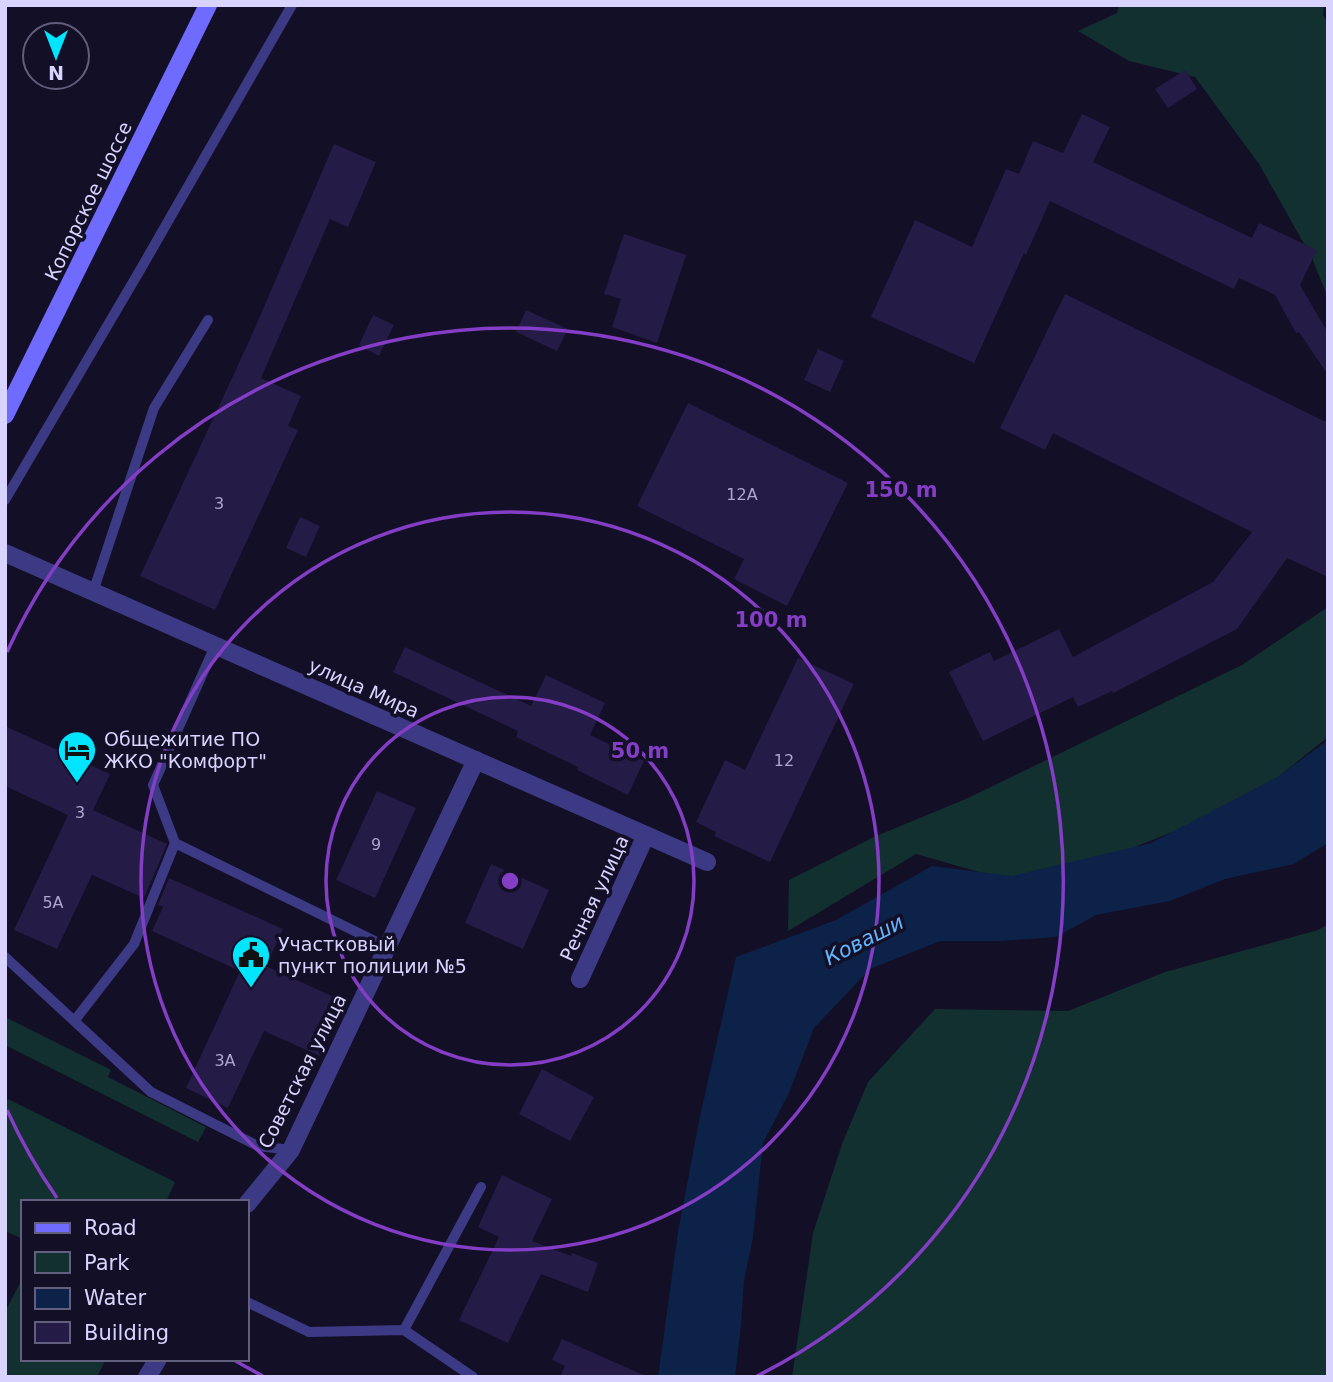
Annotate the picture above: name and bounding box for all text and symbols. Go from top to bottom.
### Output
north arrow [21,21,91,91]
text: N [48,62,64,84]
street label: Копорское шоссе [40,118,136,284]
text: 150 m [864,478,938,502]
house number: 12А [726,485,758,504]
house number: 3 [214,494,224,513]
text: 100 m [734,608,808,632]
street label: улица Мира [305,654,423,722]
place label: Общежитие ПО ЖКО "Комфорт" [104,728,267,772]
hotel icon: Общежитие ПО ЖКО "Комфорт" [56,729,98,784]
text: 50 m [611,739,669,763]
house number: 12 [774,751,794,770]
house number: 3 [75,803,85,822]
street label: Речная улица [555,832,633,964]
house number: 9 [371,835,381,854]
centre of rings [498,869,522,893]
house number: 5А [42,893,64,912]
water label: Коваши [820,910,908,970]
place label: Участковый пункт полиции №5 [278,933,467,977]
public building icon: Участковый пункт полиции №5 [230,934,272,989]
street label: Советская улица [254,990,350,1152]
house number: 3А [214,1051,236,1070]
legend [21,1200,248,1361]
text: Road [84,1216,137,1240]
text: Park [84,1251,130,1275]
text: Water [84,1286,146,1310]
text: Building [84,1321,169,1345]

